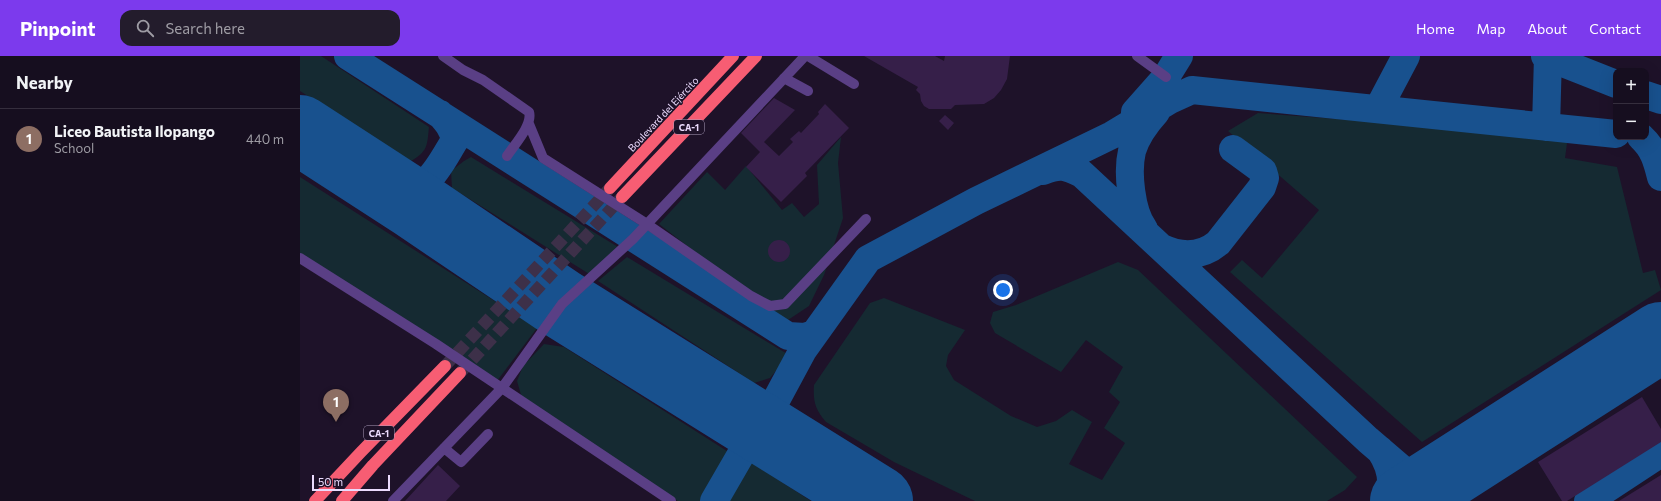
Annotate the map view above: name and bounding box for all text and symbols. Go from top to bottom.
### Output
search box [120,10,400,46]
text: Pinpoint [20,17,96,40]
icon: search [134,17,156,39]
text: Search here [166,19,245,37]
text: Home [1416,20,1455,37]
text: Map [1477,20,1505,37]
text: About [1527,20,1567,37]
text: Contact [1589,20,1641,37]
map controls [1613,68,1649,140]
button: + [1613,68,1649,104]
text: Nearby [16,72,73,93]
street label: Boulevard del Ejército [625,74,701,154]
button: − [1613,104,1649,140]
road number: CA-1 [674,120,704,134]
text: Liceo Bautista Ilopango [54,122,215,140]
text: 1 [26,131,32,147]
text: 440 m [246,131,284,147]
text: School [54,140,94,156]
your location [993,280,1013,300]
pin: 1 [323,389,349,422]
road number: CA-1 [364,426,394,440]
scale bar [312,473,390,492]
text: 50 m [318,475,343,488]

